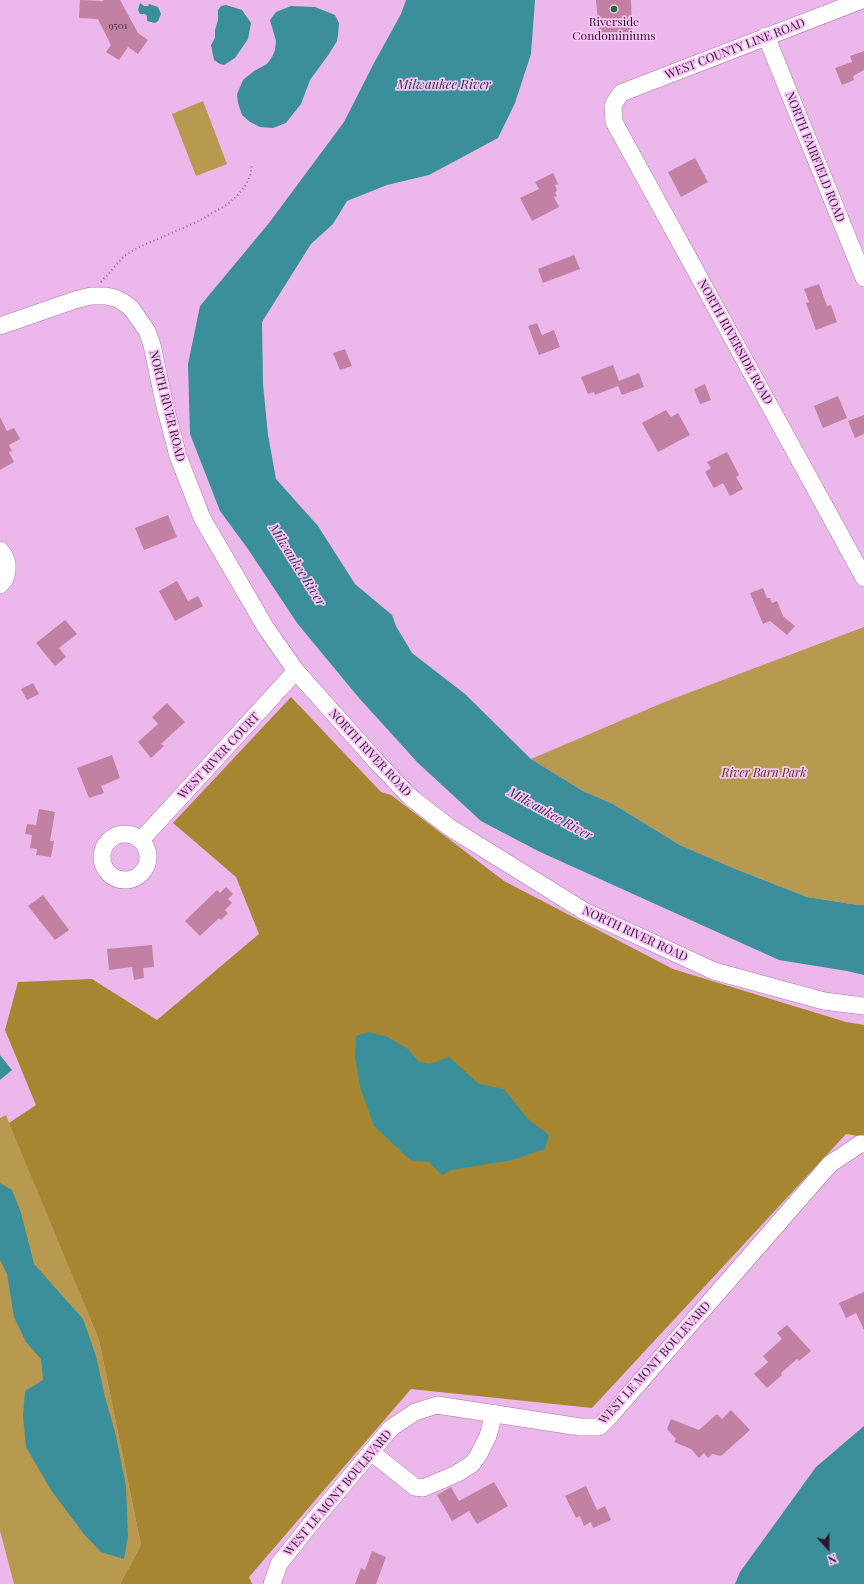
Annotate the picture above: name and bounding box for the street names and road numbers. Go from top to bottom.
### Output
street label: WEST COUNTY LINE ROAD [663,16,807,82]
street label: NORTH FAIRFIELD ROAD [782,90,848,224]
street label: NORTH RIVERSIDE ROAD [695,277,775,407]
street label: NORTH RIVER ROAD [146,349,188,463]
street label: NORTH RIVER ROAD [326,706,414,800]
street label: WEST RIVER COURT [175,710,263,802]
street label: NORTH RIVER ROAD [580,903,690,965]
street label: WEST LE MONT BOULEVARD [596,1299,714,1427]
street label: WEST LE MONT BOULEVARD [281,1427,395,1559]

